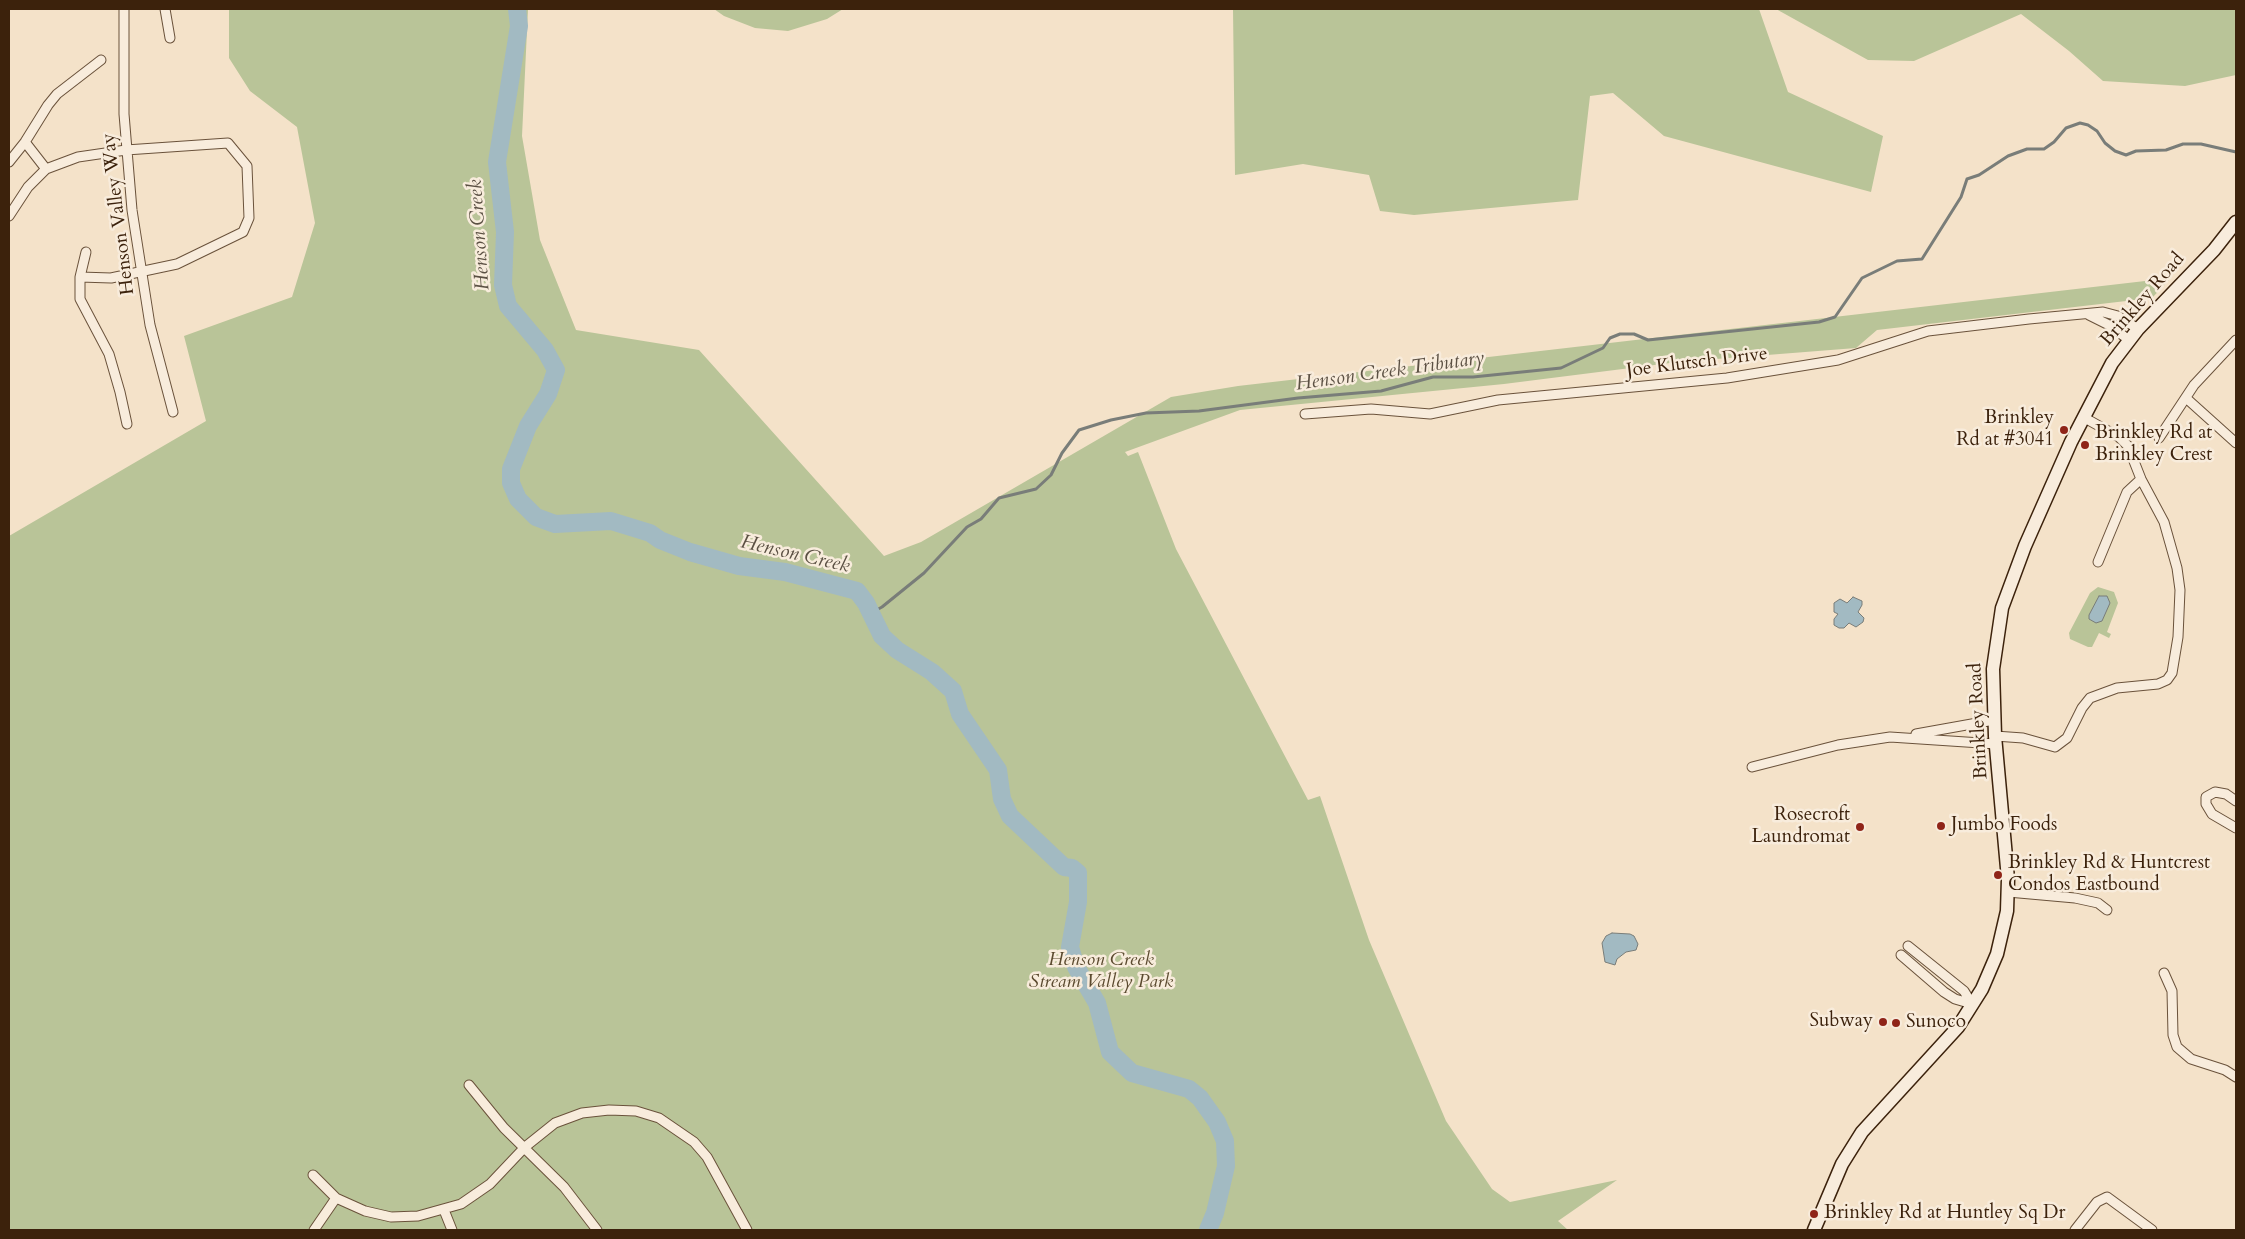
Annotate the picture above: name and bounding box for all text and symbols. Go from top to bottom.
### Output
street label: Henson Valley Way [98,132,140,296]
water label: Henson Creek [464,179,496,291]
street label: Brinkley Road [2096,249,2190,351]
street label: Joe Klutsch Drive [1625,343,1769,383]
water label: Henson Creek Tributary [1294,347,1486,397]
place label: Brinkley Rd at #3041 [1956,408,2054,452]
place label: Brinkley Rd at Brinkley Crest [2095,423,2212,467]
marker: Brinkley Rd at #3041 [2058,424,2070,436]
marker: Brinkley Rd at Brinkley Crest [2079,439,2091,451]
water label: Henson Creek [738,531,852,579]
street label: Brinkley Road [1965,662,1993,780]
place label: Rosecroft Laundromat [1751,805,1850,849]
place label: Jumbo Foods [1951,815,2057,837]
marker: Jumbo Foods [1935,820,1947,832]
marker: Rosecroft Laundromat [1854,821,1866,833]
place label: Brinkley Rd & Huntcrest Condos Eastbound [2008,853,2210,897]
marker: Brinkley Rd & Huntcrest Condos Eastbound [1992,869,2004,881]
park label: Henson Creek Stream Valley Park [1029,950,1173,994]
place label: Subway [1809,1011,1873,1033]
place label: Sunoco [1906,1012,1966,1034]
marker: Subway [1877,1016,1889,1028]
marker: Sunoco [1890,1017,1902,1029]
place label: Brinkley Rd at Huntley Sq Dr [1824,1203,2065,1225]
marker: Brinkley Rd at Huntley Sq Dr [1808,1208,1820,1220]

